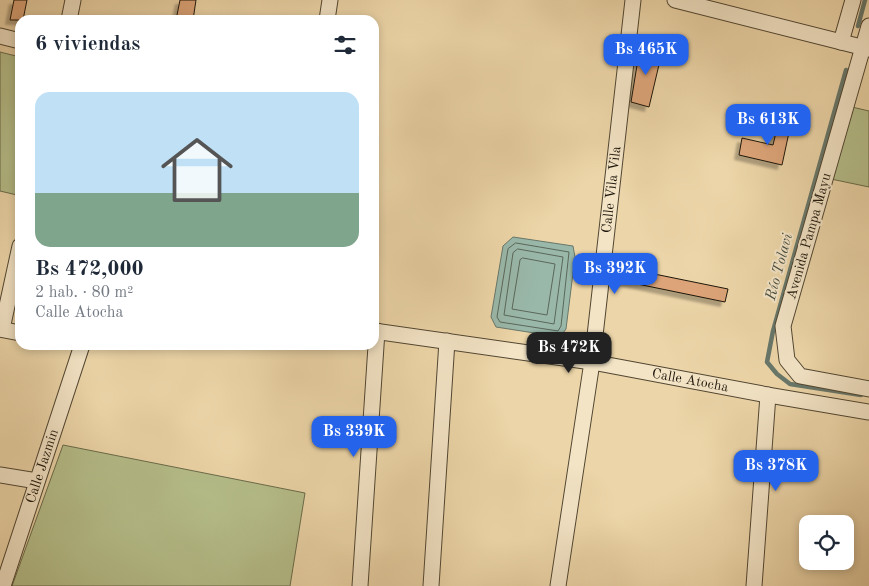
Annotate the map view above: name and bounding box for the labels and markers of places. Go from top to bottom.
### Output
pin: Bs 465K [600,34,692,76]
pin: Bs 613K [722,104,814,146]
pin: Bs 392K [569,252,661,295]
pin: Bs 472K [523,332,615,374]
pin: Bs 339K [308,416,400,458]
pin: Bs 378K [730,450,822,492]

